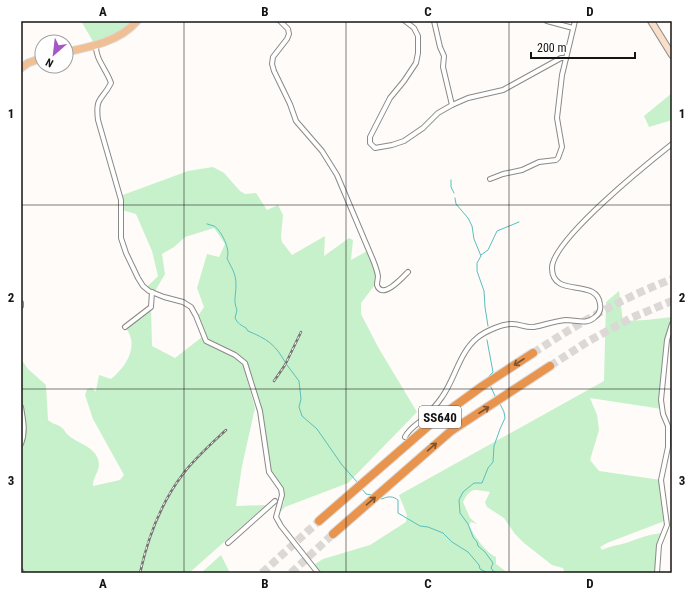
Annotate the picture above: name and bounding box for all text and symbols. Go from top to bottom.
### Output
text: A [99,4,107,19]
text: B [261,4,269,19]
text: C [424,4,432,19]
text: D [586,4,594,19]
north arrow [34,34,74,74]
scale bar [531,34,635,60]
text: 200 m [537,41,567,55]
text: N [43,55,56,70]
text: 1 [8,106,14,121]
text: 1 [679,106,685,121]
text: 2 [8,290,15,305]
text: 2 [679,290,686,305]
one-way arrow [514,358,525,366]
road number: SS640 [419,406,461,428]
one-way arrow [478,406,489,414]
one-way arrow [427,443,437,452]
text: 3 [8,473,14,488]
text: 3 [679,473,685,488]
one-way arrow [366,496,376,505]
text: A [99,576,107,591]
text: B [261,576,269,591]
text: C [424,576,432,591]
text: D [586,576,594,591]

